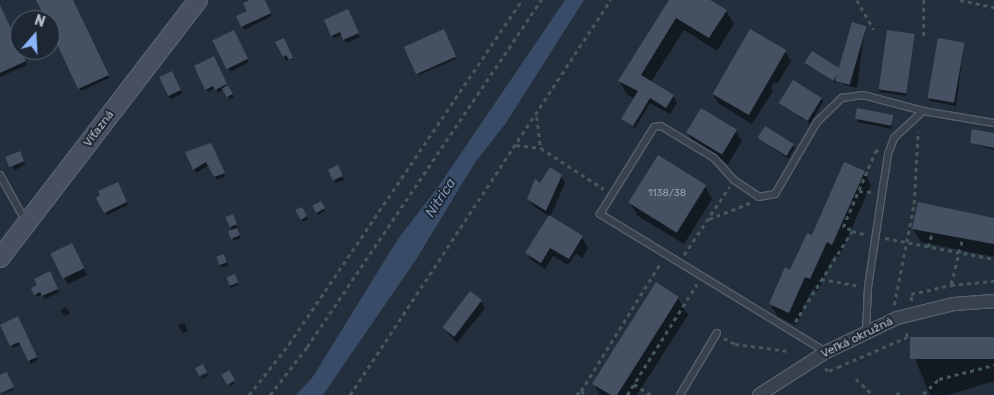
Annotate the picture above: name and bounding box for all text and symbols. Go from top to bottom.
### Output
north arrow [10,10,60,60]
text: N [32,12,47,31]
street label: Víťazná [81,108,117,150]
water label: Nitrica [422,175,460,221]
house number: 1138/38 [648,188,686,200]
street label: Veľká okružná [819,314,895,362]

